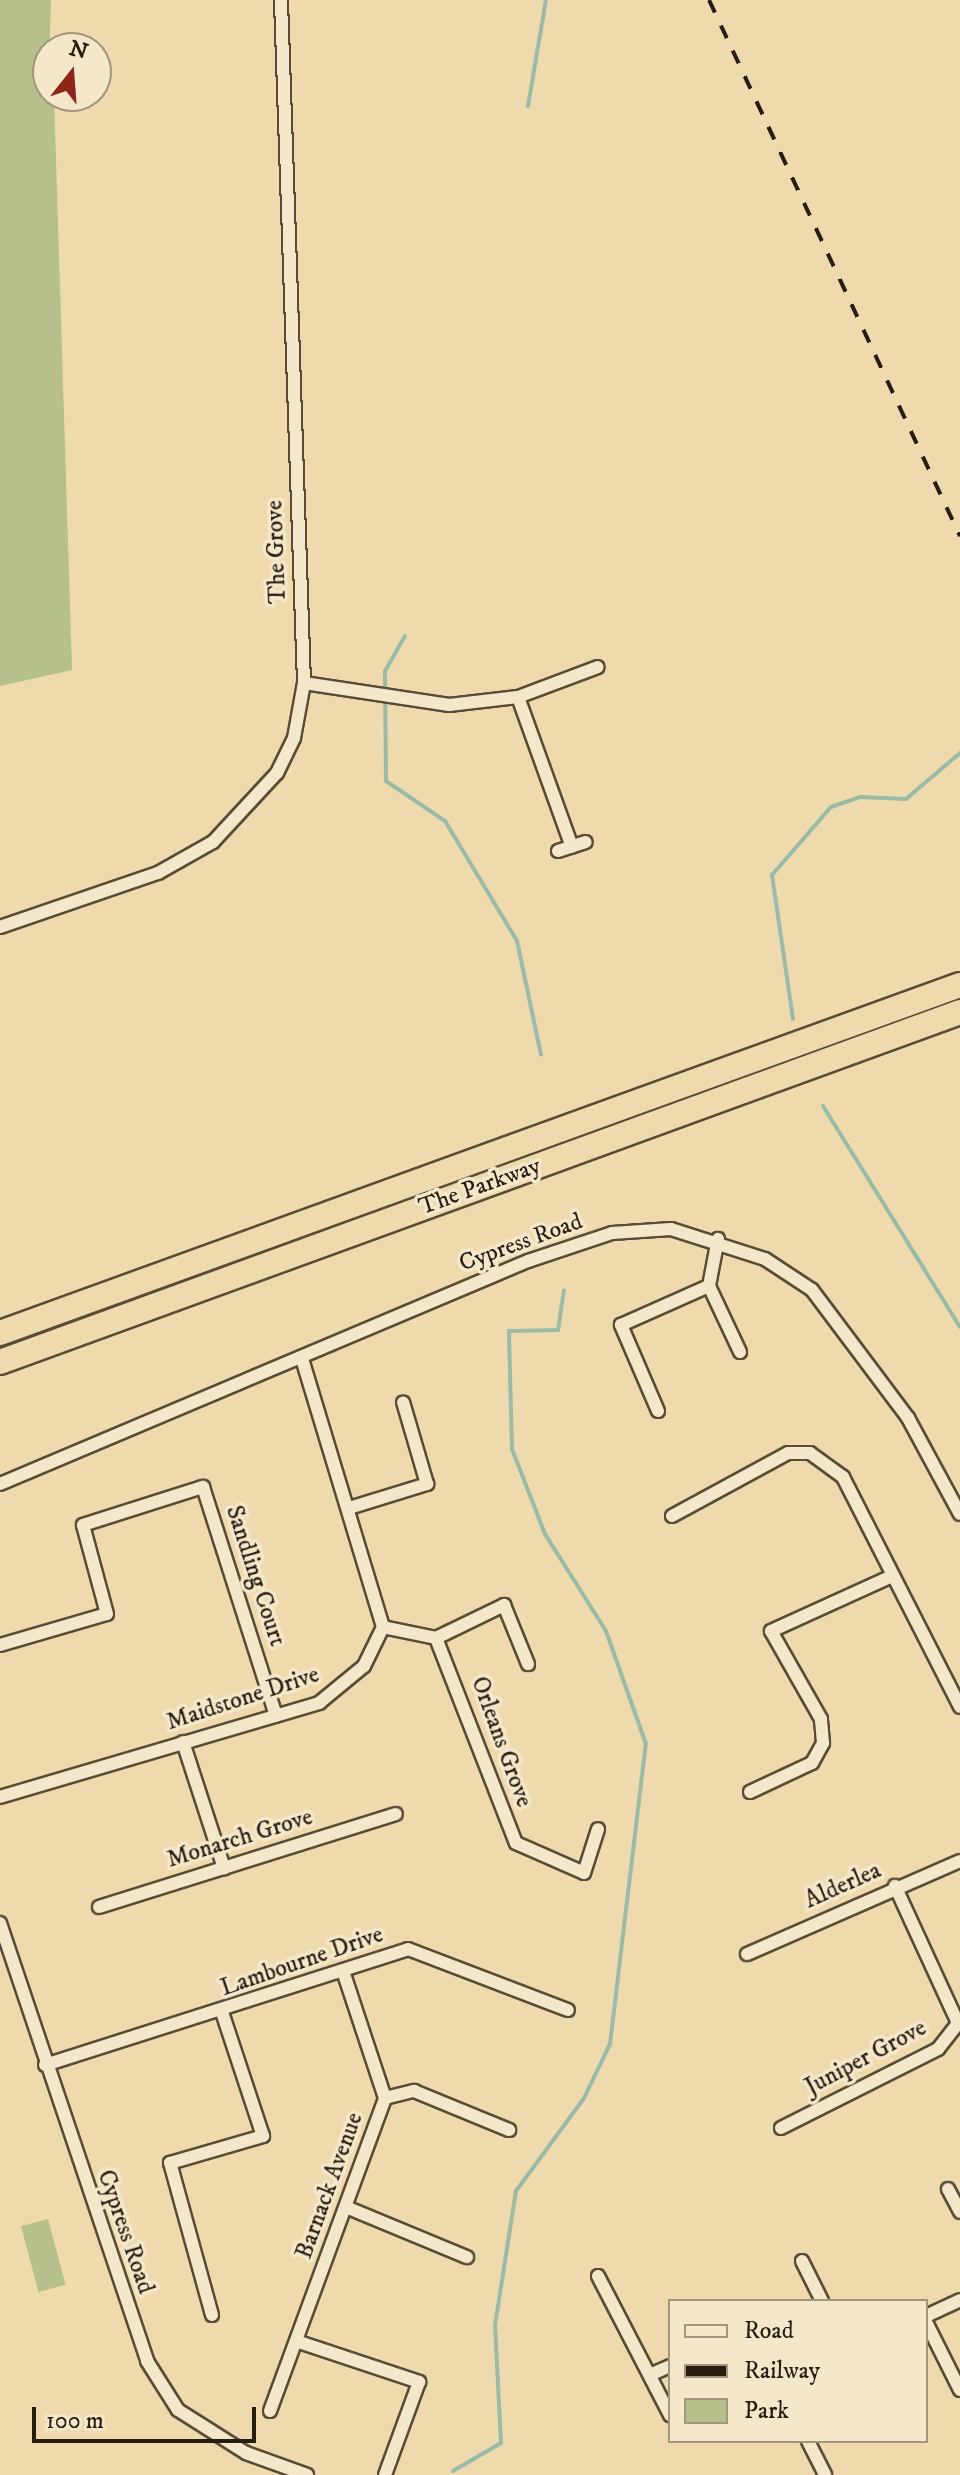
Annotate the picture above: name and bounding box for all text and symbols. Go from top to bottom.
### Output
north arrow [32,32,112,112]
text: N [66,35,91,66]
street label: The Grove [261,500,293,604]
street label: The Parkway [415,1152,545,1222]
street label: Cypress Road [456,1207,586,1279]
street label: Sandling Court [219,1502,291,1650]
street label: Maidstone Drive [163,1661,323,1737]
street label: Orleans Grove [464,1673,538,1811]
street label: Monarch Grove [164,1803,316,1875]
street label: Alderlea [800,1856,886,1916]
street label: Lambourne Drive [217,1921,387,2003]
street label: Juniper Grove [800,2014,932,2102]
street label: Barnack Avenue [290,2109,370,2263]
street label: Cypress Road [90,2166,160,2298]
legend [668,2299,928,2443]
text: Road [744,2316,794,2346]
text: Railway [744,2356,820,2386]
scale bar [36,2391,260,2441]
text: Park [744,2396,789,2426]
text: 100 m [46,2406,104,2436]

